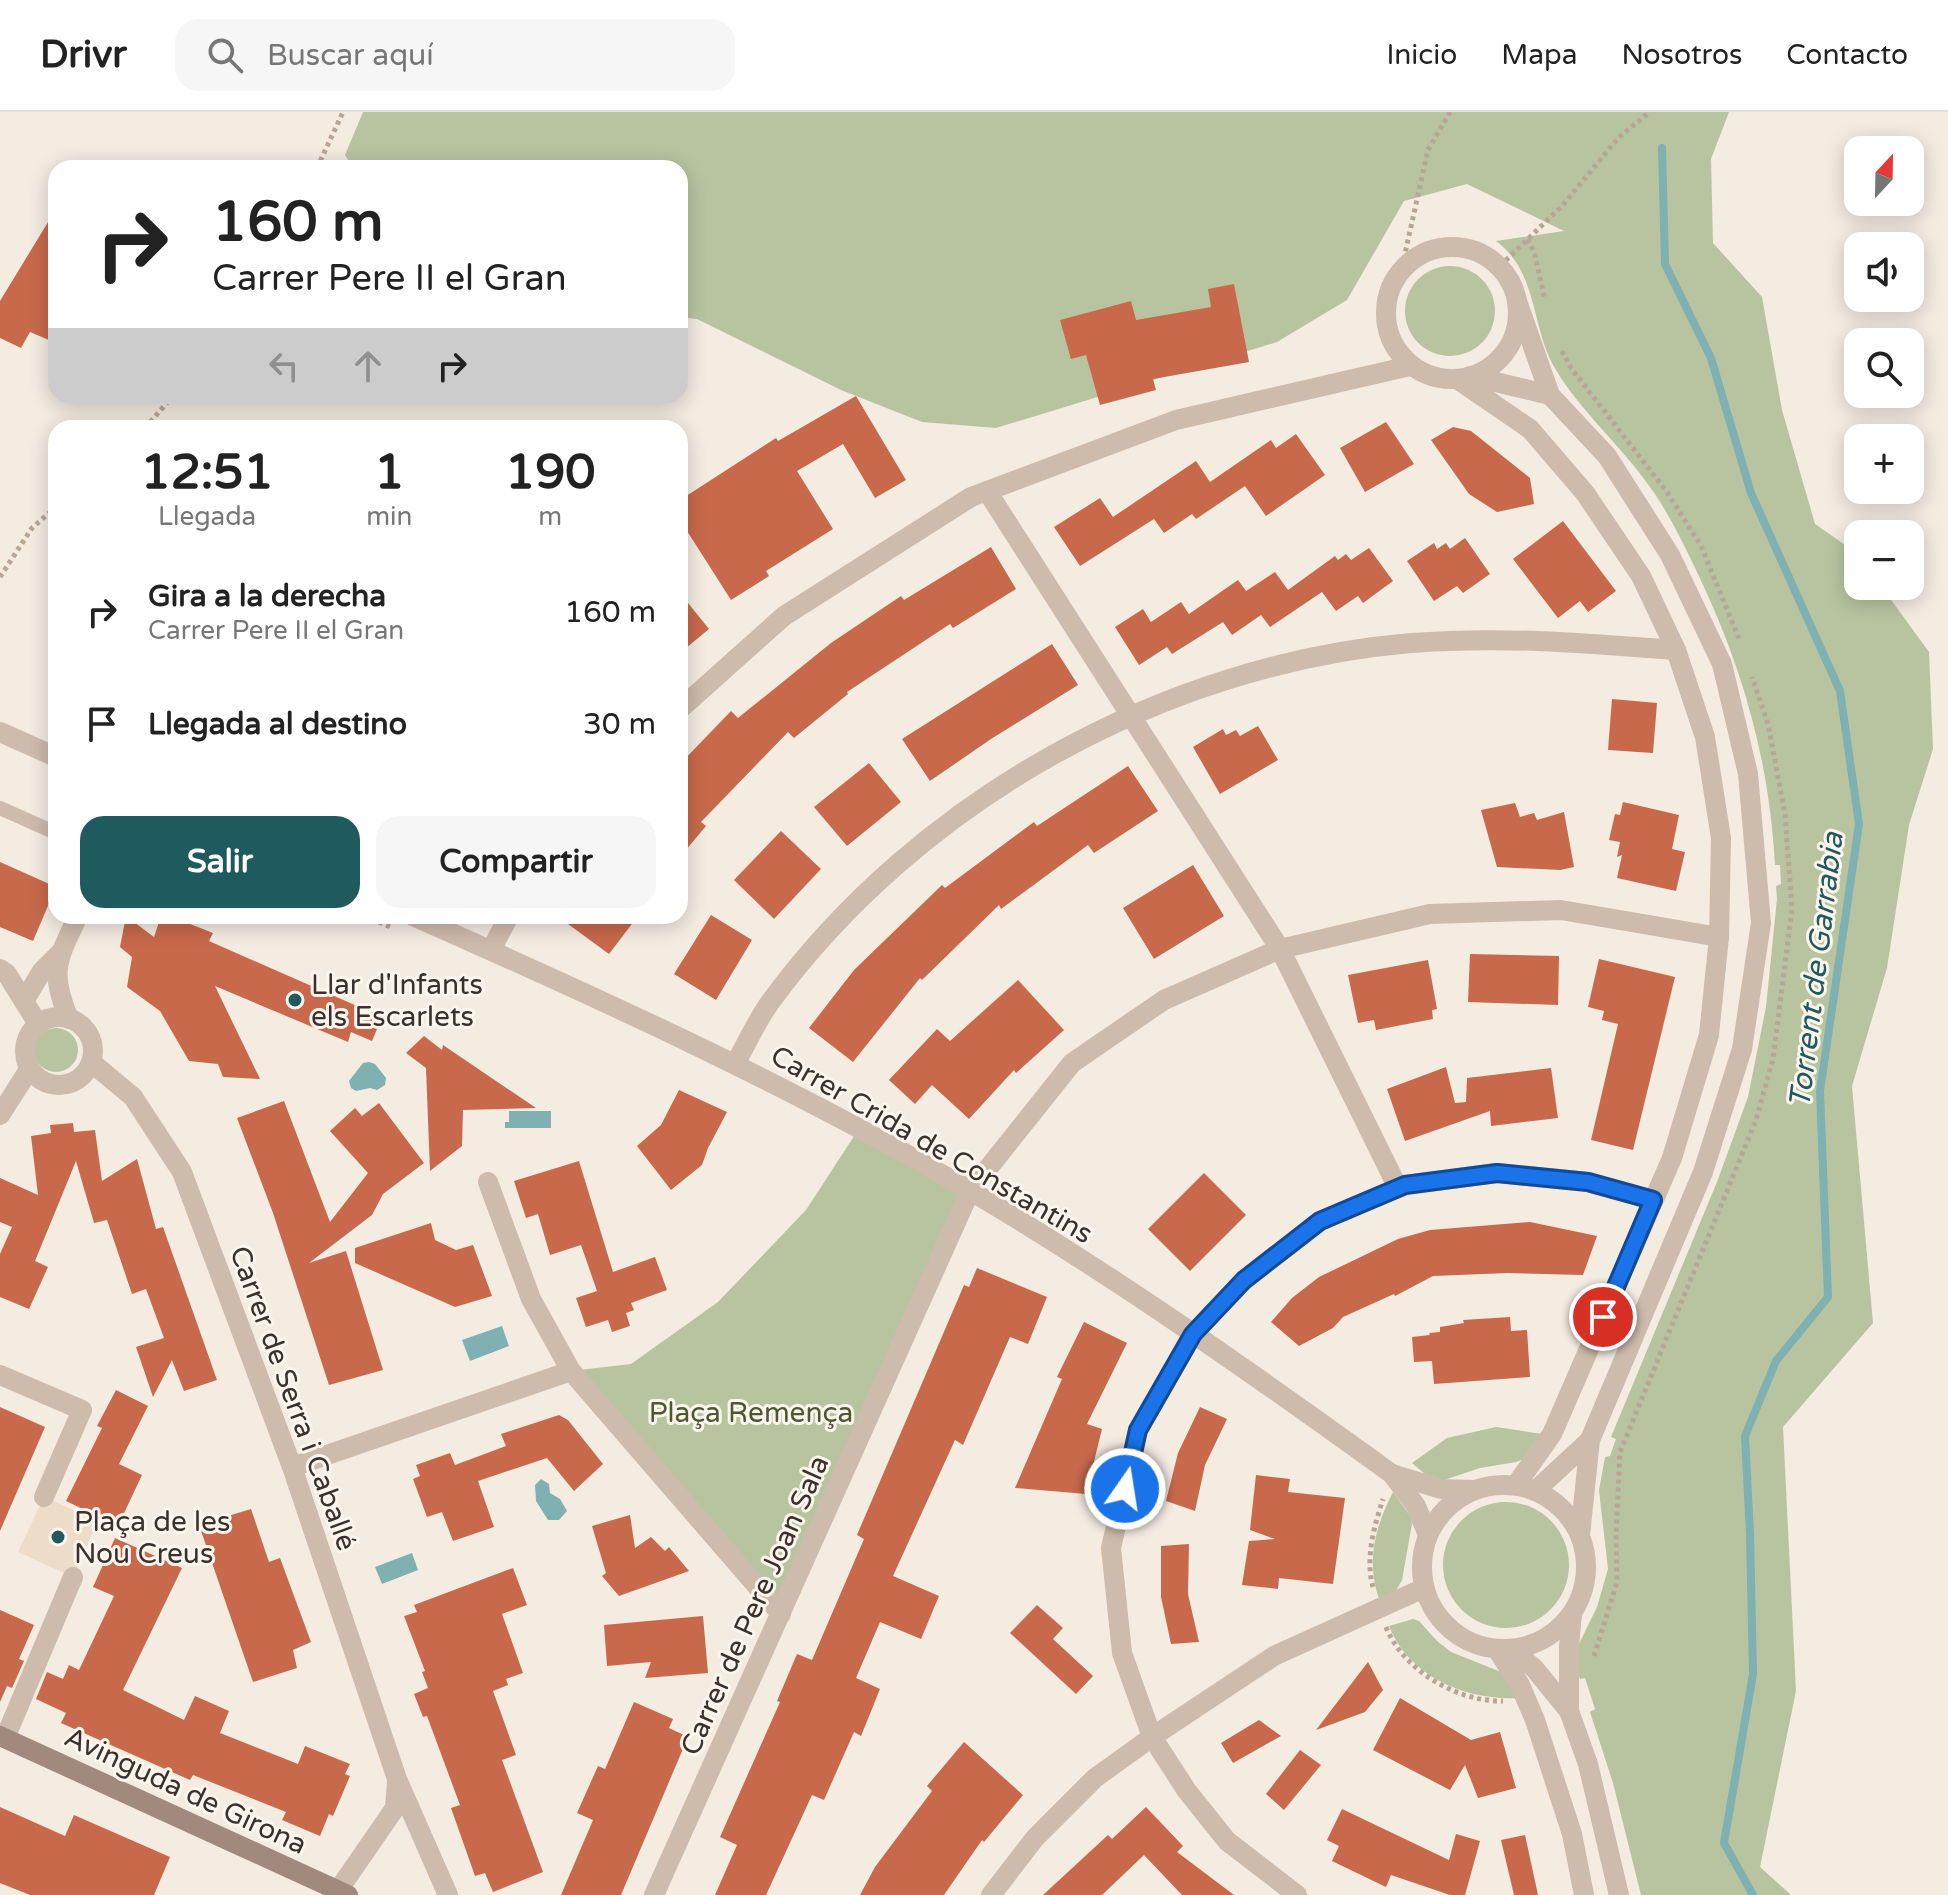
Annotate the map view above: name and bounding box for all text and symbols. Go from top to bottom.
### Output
search box [175,19,735,91]
text: Drivr [40,32,127,78]
icon: search [203,33,247,77]
text: Buscar aquí [267,37,434,74]
text: Inicio [1387,38,1457,72]
text: Mapa [1501,38,1577,72]
text: Nosotros [1621,38,1742,72]
text: Contacto [1786,38,1908,72]
north arrow [1844,136,1924,216]
map controls [1844,136,1924,600]
text: 160 m [212,189,383,256]
icon: right [80,192,184,296]
button: sound [1844,232,1924,312]
text: Carrer Pere II el Gran [212,257,567,300]
button: search [1844,328,1924,408]
icon: left [262,344,306,388]
icon: ahead [346,344,390,388]
icon: right [430,344,474,388]
button: + [1844,424,1924,504]
text: 12:51 [141,444,274,502]
text: 1 [374,444,404,502]
text: 190 [505,444,595,502]
text: Llegada [158,501,256,532]
text: min [366,501,412,532]
text: m [538,501,562,532]
button: − [1844,520,1924,600]
text: Gira a la derecha [148,578,386,615]
icon: right [80,590,124,634]
text: 160 m [564,594,656,631]
text: Carrer Pere II el Gran [148,615,404,646]
icon: arrive [80,702,124,746]
text: Llegada al destino [148,706,407,743]
text: 30 m [583,706,656,743]
button: Salir [80,816,360,908]
button: Compartir [376,816,656,908]
water label: Torrent de Garrabia [1781,829,1852,1110]
place label: Llar d'Infants els Escarlets [311,968,483,1034]
marker: Llar d'Infants els Escarlets [286,991,304,1009]
street label: Carrer Crida de Constantins [764,1039,1099,1251]
street label: Carrer de Serra i Caballé [222,1242,364,1555]
pin [1569,1283,1637,1351]
icon: arrive [1581,1295,1625,1339]
park label: Plaça Remença [649,1396,853,1430]
position arrow [1083,1447,1167,1531]
street label: Carrer de Pere Joan Sala [673,1450,836,1761]
place label: Plaça de les Nou Creus [74,1505,230,1571]
marker: Plaça de les Nou Creus [49,1528,67,1546]
street label: Avinguda de Girona [59,1720,312,1862]

